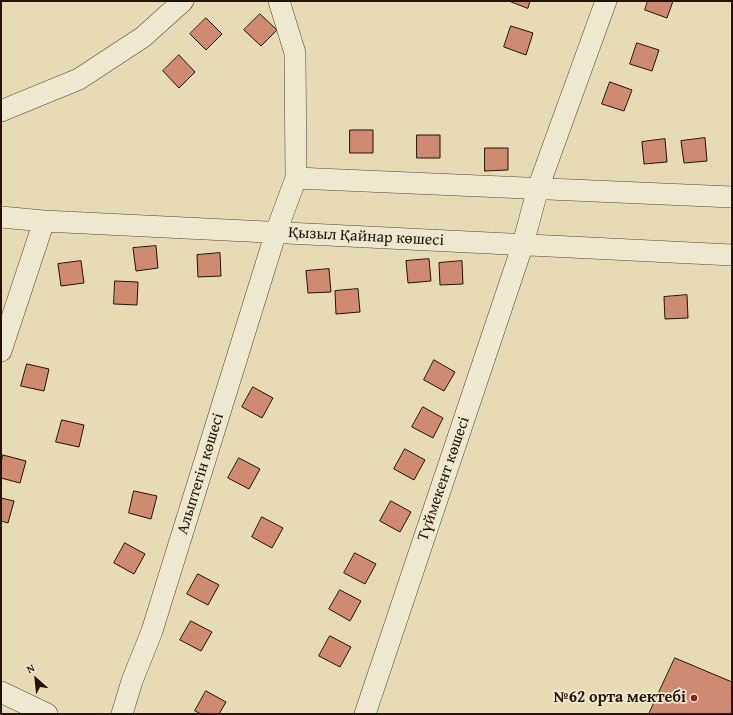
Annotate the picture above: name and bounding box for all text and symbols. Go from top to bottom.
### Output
street label: Қызыл Қайнар көшесі [288,223,444,251]
street label: Алыптегін көшесі [173,411,229,537]
street label: Түймекент көшесі [414,414,474,544]
north arrow [16,659,56,699]
text: N [24,660,37,677]
place label: №62 орта мектебі [553,688,686,708]
marker: №62 орта мектебі [689,693,699,703]

